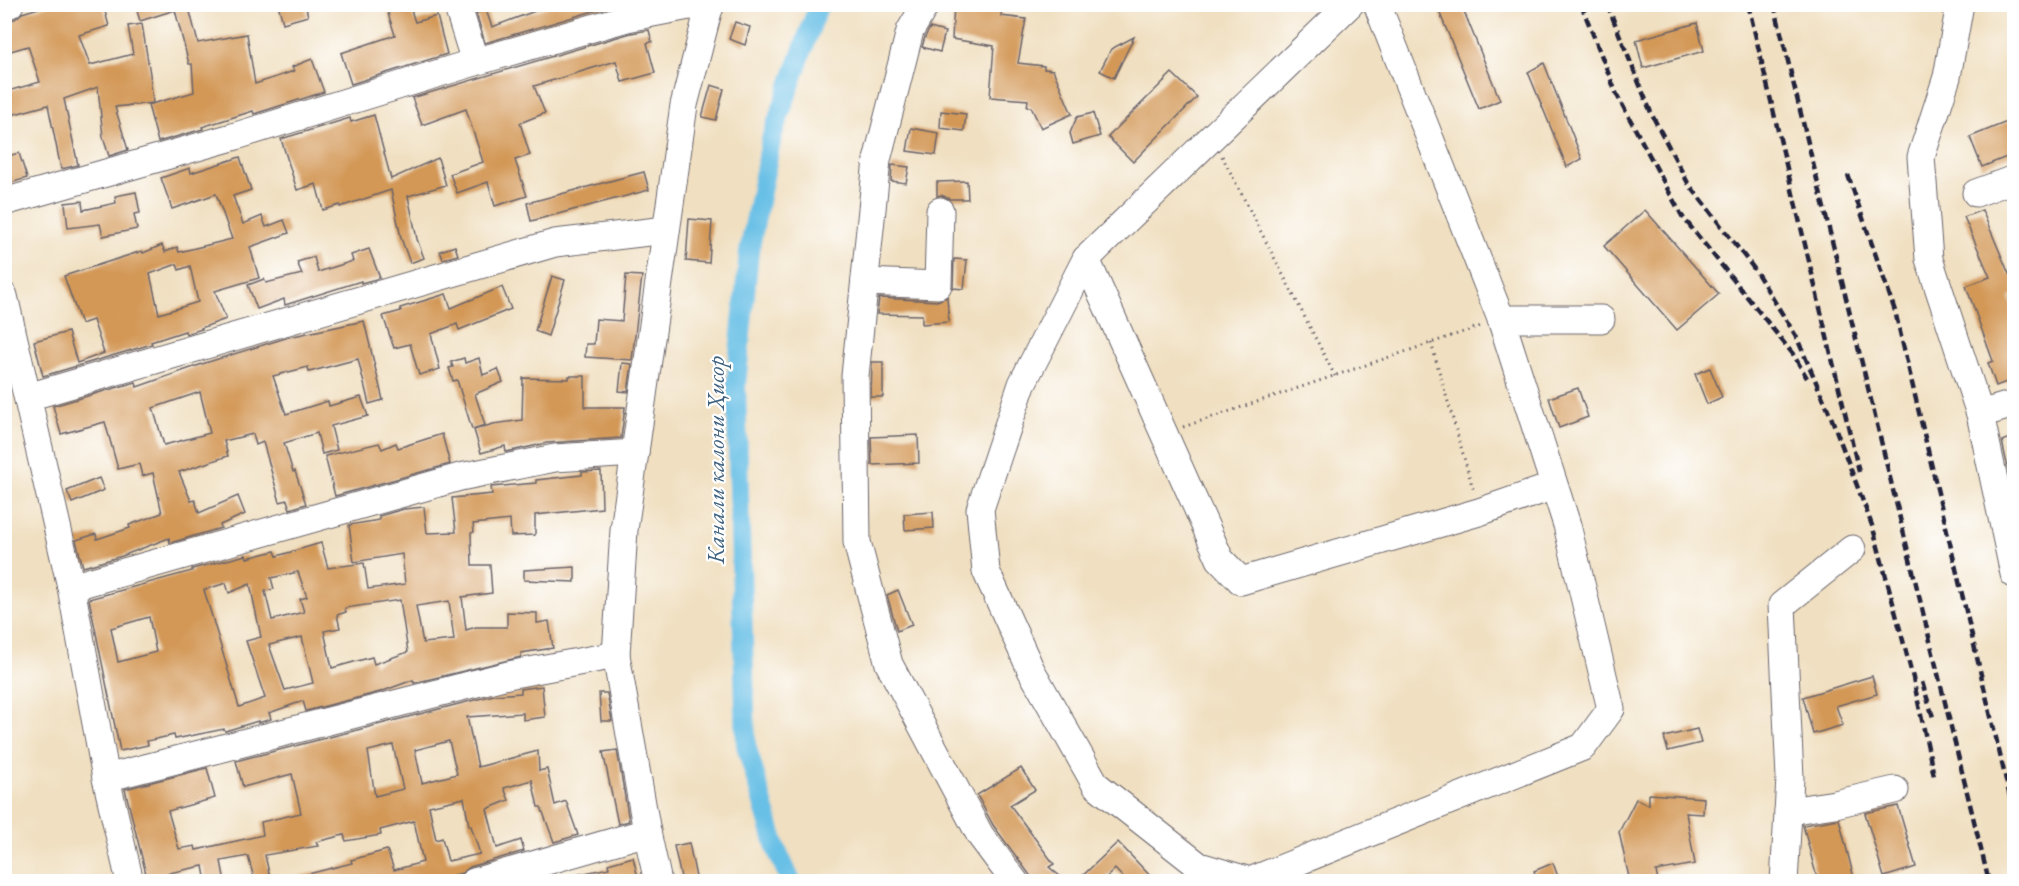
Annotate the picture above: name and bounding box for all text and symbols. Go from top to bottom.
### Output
water label: Канали калони Ҳисор [700,356,731,565]

